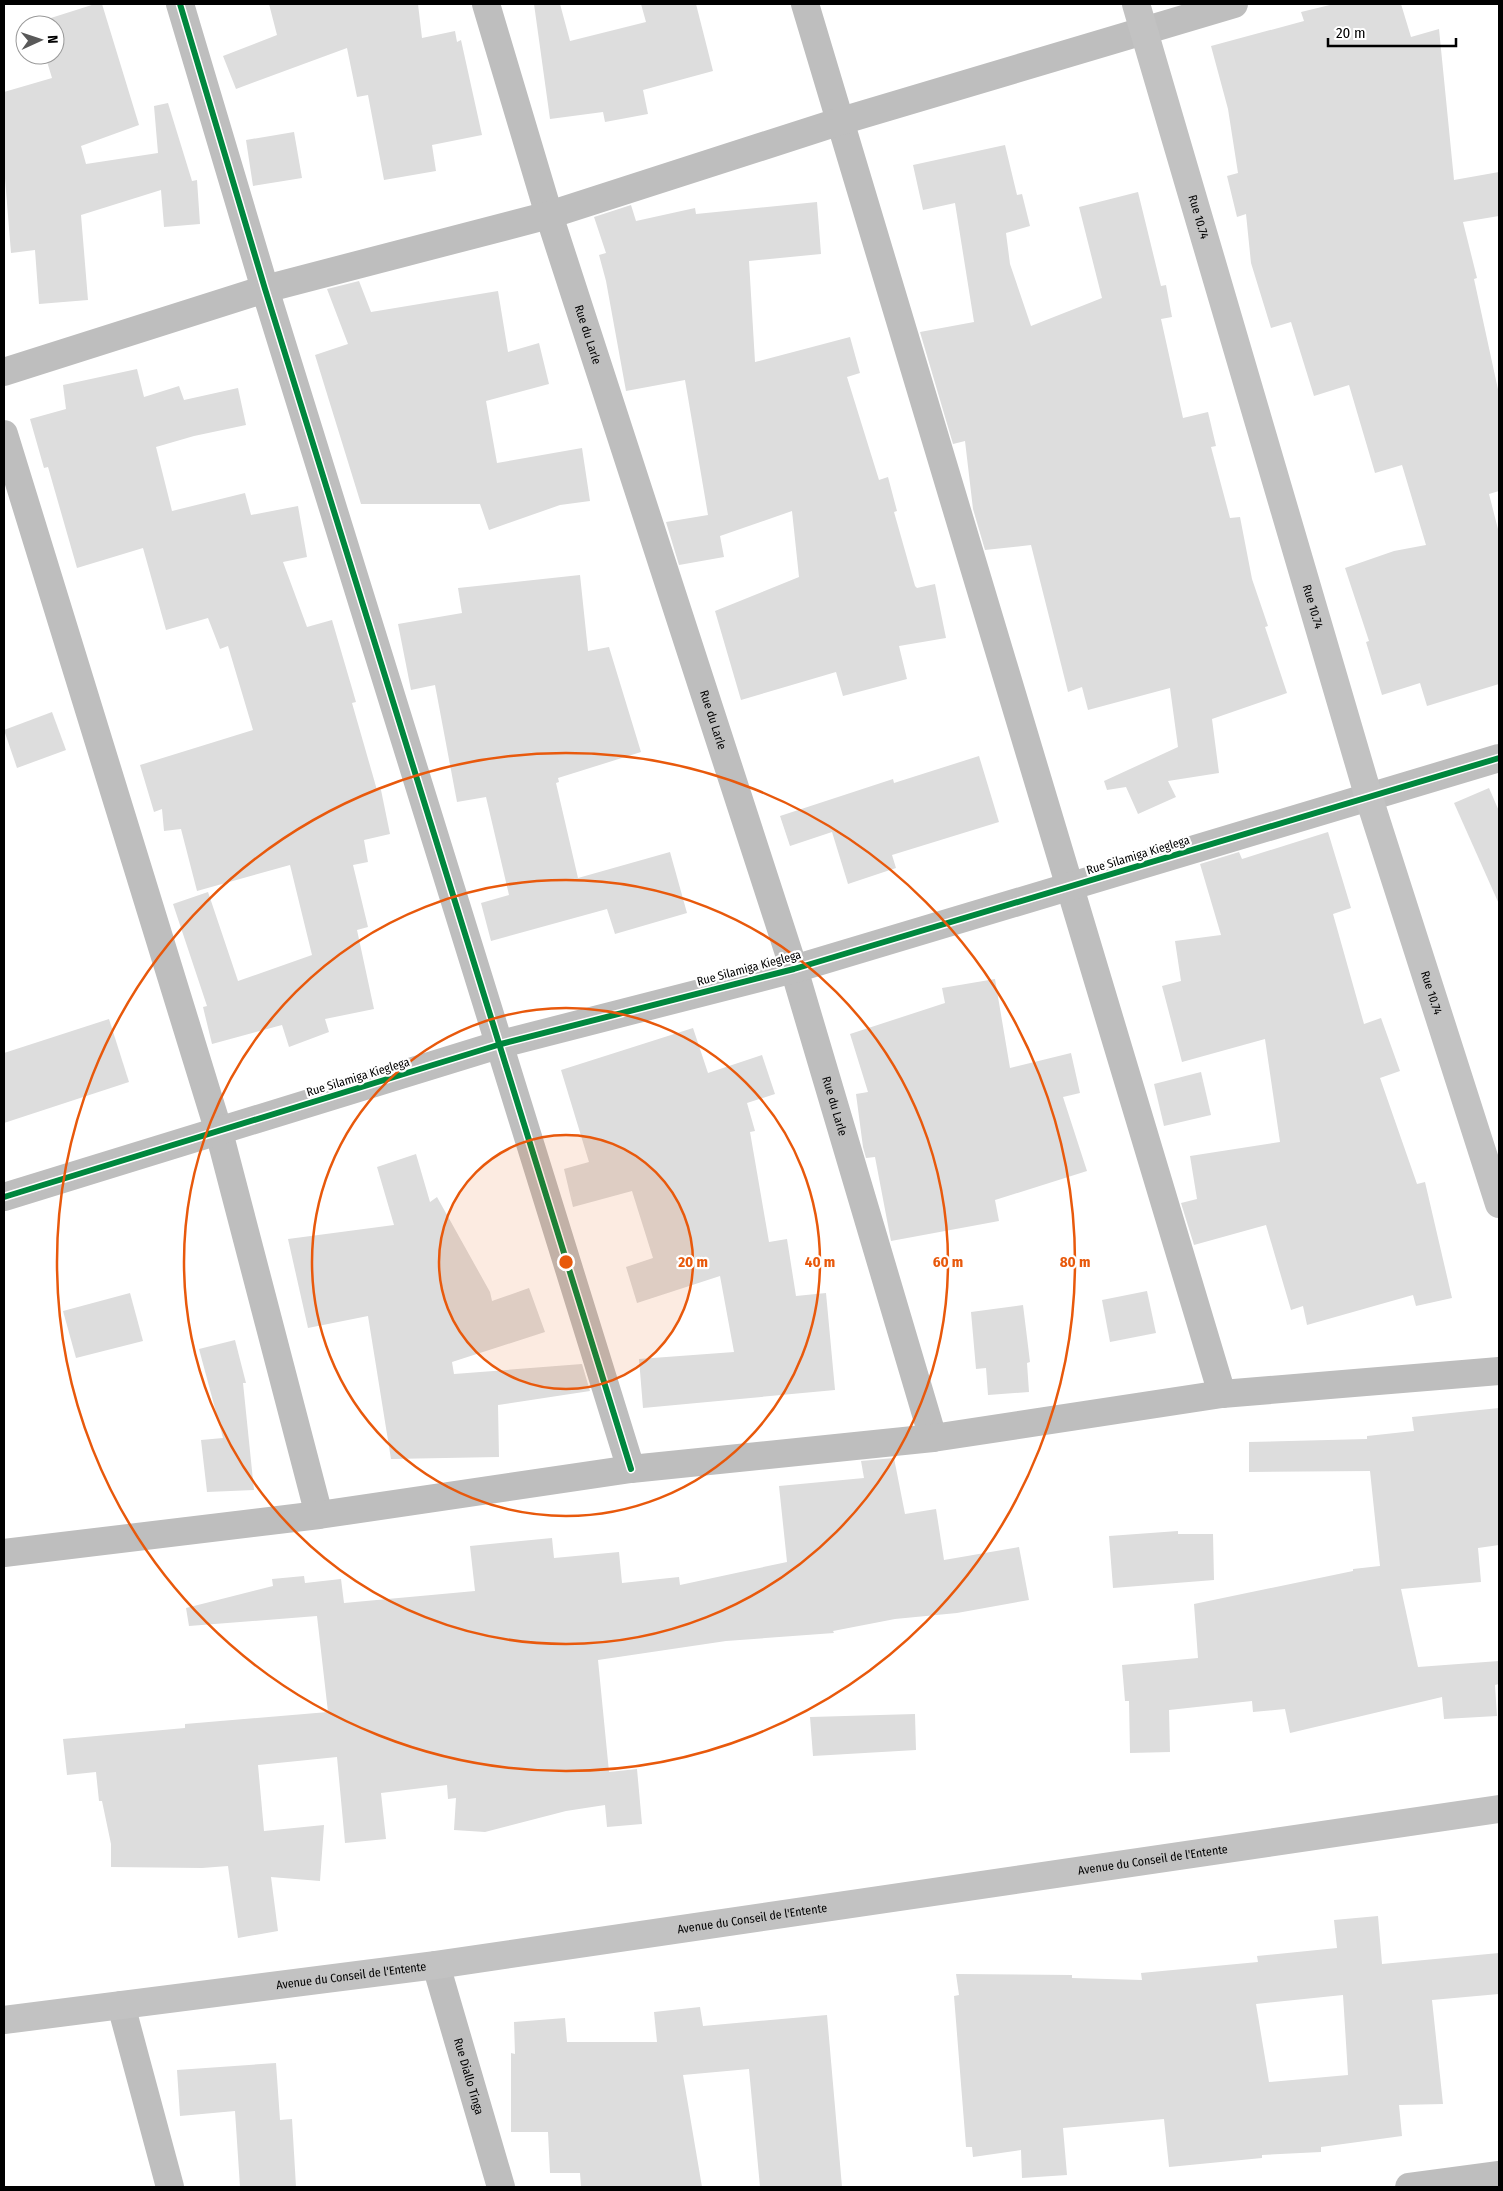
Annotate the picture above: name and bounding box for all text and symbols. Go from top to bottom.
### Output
north arrow [15,15,65,65]
scale bar [1328,15,1456,47]
text: 20 m [1336,24,1366,42]
text: N [44,35,61,44]
street label: Rue 10.74 [1185,193,1212,241]
street label: Rue du Larle [572,303,604,366]
street label: Rue 10.74 [1300,583,1326,631]
street label: Rue du Larle [697,688,729,751]
street label: Rue Silamiga Kieglega [1085,833,1191,877]
street label: Rue Silamiga Kieglega [695,947,803,989]
street label: Rue 10.74 [1418,969,1445,1017]
street label: Rue Silamiga Kieglega [305,1055,411,1099]
street label: Rue du Larle [819,1075,850,1138]
centre of rings [557,1253,575,1271]
text: 20 m [677,1253,708,1271]
text: 40 m [805,1253,835,1271]
text: 60 m [933,1253,963,1271]
text: 80 m [1060,1253,1090,1271]
street label: Avenue du Conseil de l'Entente [1077,1842,1229,1878]
street label: Avenue du Conseil de l'Entente [676,1901,828,1937]
street label: Avenue du Conseil de l'Entente [275,1959,427,1992]
street label: Rue Diallo Tinga [451,2036,486,2116]

